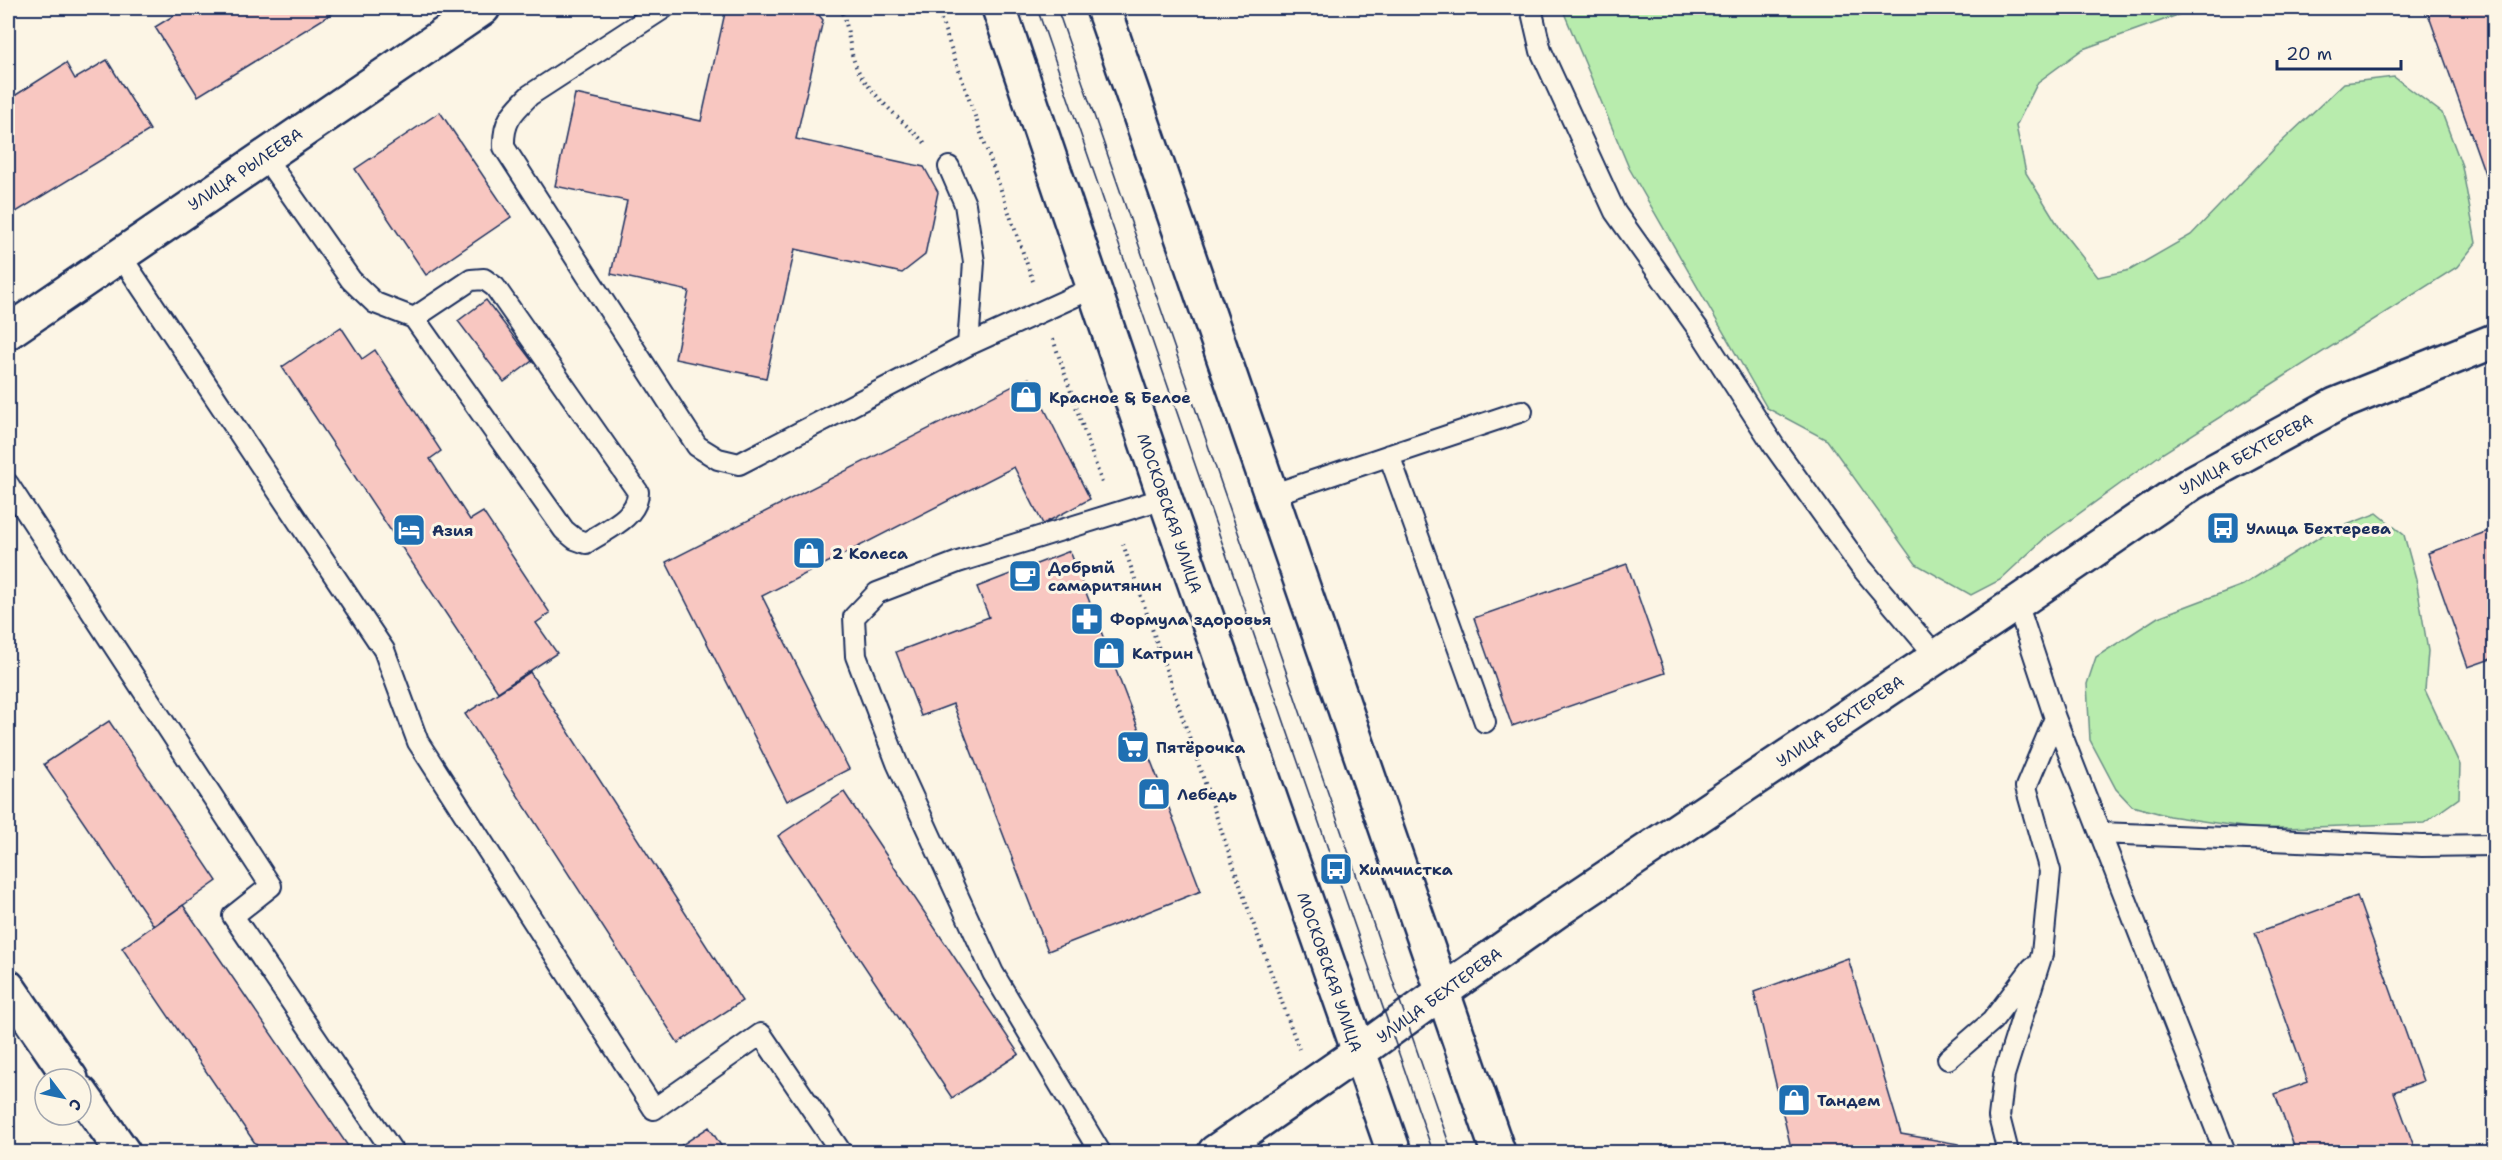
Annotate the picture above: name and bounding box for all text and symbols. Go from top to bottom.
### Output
scale bar [2277,33,2402,71]
text: 20 m [2286,42,2332,66]
street label: УЛИЦА РЫЛЕЕВА [184,123,307,215]
shop icon: Красное & Белое [1008,379,1044,415]
place label: Красное & Белое [1049,387,1191,408]
street label: УЛИЦА БЕХТЕРЕВА [2176,409,2317,500]
street label: МОСКОВСКАЯ УЛИЦА [1132,430,1207,596]
bus stop icon: Улица Бехтерева [2205,510,2241,546]
hotel icon: Азия [391,512,427,548]
place label: Улица Бехтерева [2246,518,2391,539]
place label: Азия [432,520,473,541]
shop icon: 2 Колеса [791,535,827,571]
place label: 2 Колеса [832,543,908,564]
place label: Добрый самаритянин [1048,557,1162,596]
cafe icon: Добрый самаритянин [1007,558,1043,594]
pharmacy icon: Формула здоровья [1069,601,1105,637]
place label: Формула здоровья [1110,609,1272,630]
shop icon: Катрин [1091,635,1127,671]
place label: Катрин [1132,643,1193,664]
street label: УЛИЦА БЕХТЕРЕВА [1772,671,1908,772]
supermarket icon: Пятёрочка [1115,729,1151,765]
place label: Пятёрочка [1156,737,1245,758]
shop icon: Лебедь [1136,776,1172,812]
place label: Лебедь [1177,784,1237,805]
bus stop icon: Химчистка [1318,851,1354,887]
place label: Химчистка [1359,859,1453,880]
street label: МОСКОВСКАЯ УЛИЦА [1292,889,1367,1055]
street label: УЛИЦА БЕХТЕРЕВА [1373,943,1506,1048]
north arrow [33,1067,93,1127]
shop icon: Тандем [1776,1082,1812,1118]
place label: Тандем [1817,1090,1881,1111]
text: С [64,1095,87,1115]

